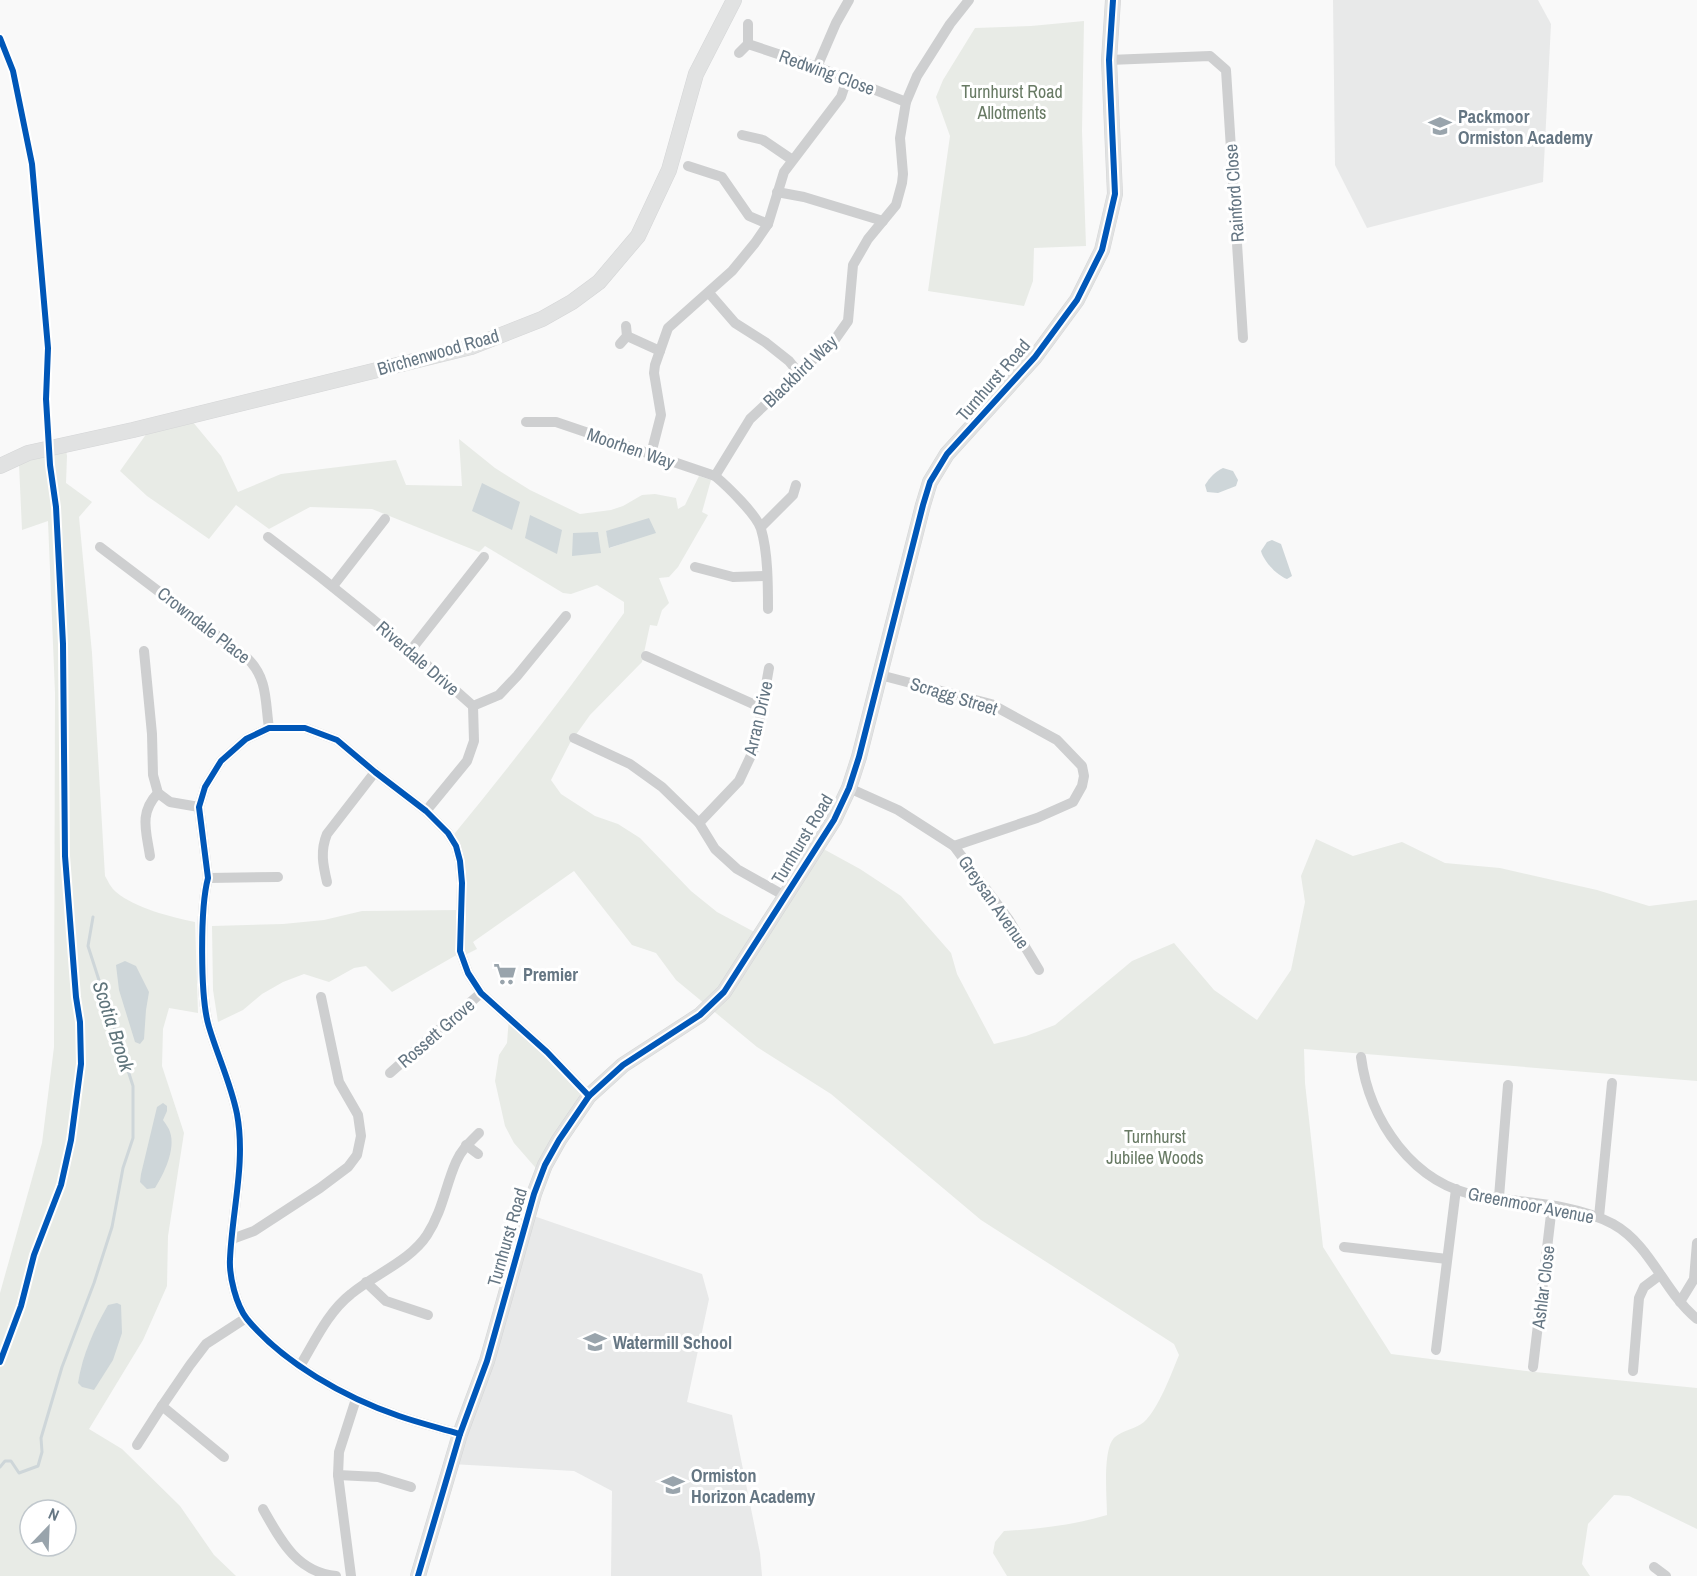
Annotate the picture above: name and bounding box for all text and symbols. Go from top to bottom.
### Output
street label: Redwing Close [776,43,878,101]
park label: Turnhurst Road Allotments [961,79,1063,125]
place label: Packmoor Ormiston Academy [1458,104,1594,150]
school or university icon: Packmoor Ormiston Academy [1427,113,1453,139]
street label: Rainford Close [1218,143,1250,243]
street label: Birchenwood Road [374,323,502,381]
street label: Blackbird Way [757,329,843,413]
street label: Turnhurst Road [950,334,1036,426]
street label: Moorhen Way [584,421,679,475]
street label: Crowndale Place [152,581,256,669]
street label: Riverdale Drive [371,615,465,701]
street label: Scragg Street [907,671,1001,721]
street label: Arran Drive [737,678,779,759]
street label: Turnhurst Road [765,789,839,889]
street label: Greysan Avenue [953,850,1035,954]
supermarket icon: Premier [492,961,518,987]
place label: Premier [523,962,578,987]
water label: Scotia Brook [87,977,142,1076]
street label: Rossett Grove [392,993,480,1073]
park label: Turnhurst Jubilee Woods [1106,1124,1204,1170]
street label: Greenmoor Avenue [1466,1181,1596,1229]
street label: Turnhurst Road [481,1185,533,1289]
street label: Ashlar Close [1525,1244,1561,1331]
school or university icon: Watermill School [582,1329,608,1355]
place label: Watermill School [613,1330,732,1355]
place label: Ormiston Horizon Academy [691,1463,816,1509]
school or university icon: Ormiston Horizon Academy [660,1472,686,1498]
north arrow [18,1498,78,1558]
text: N [45,1502,63,1526]

